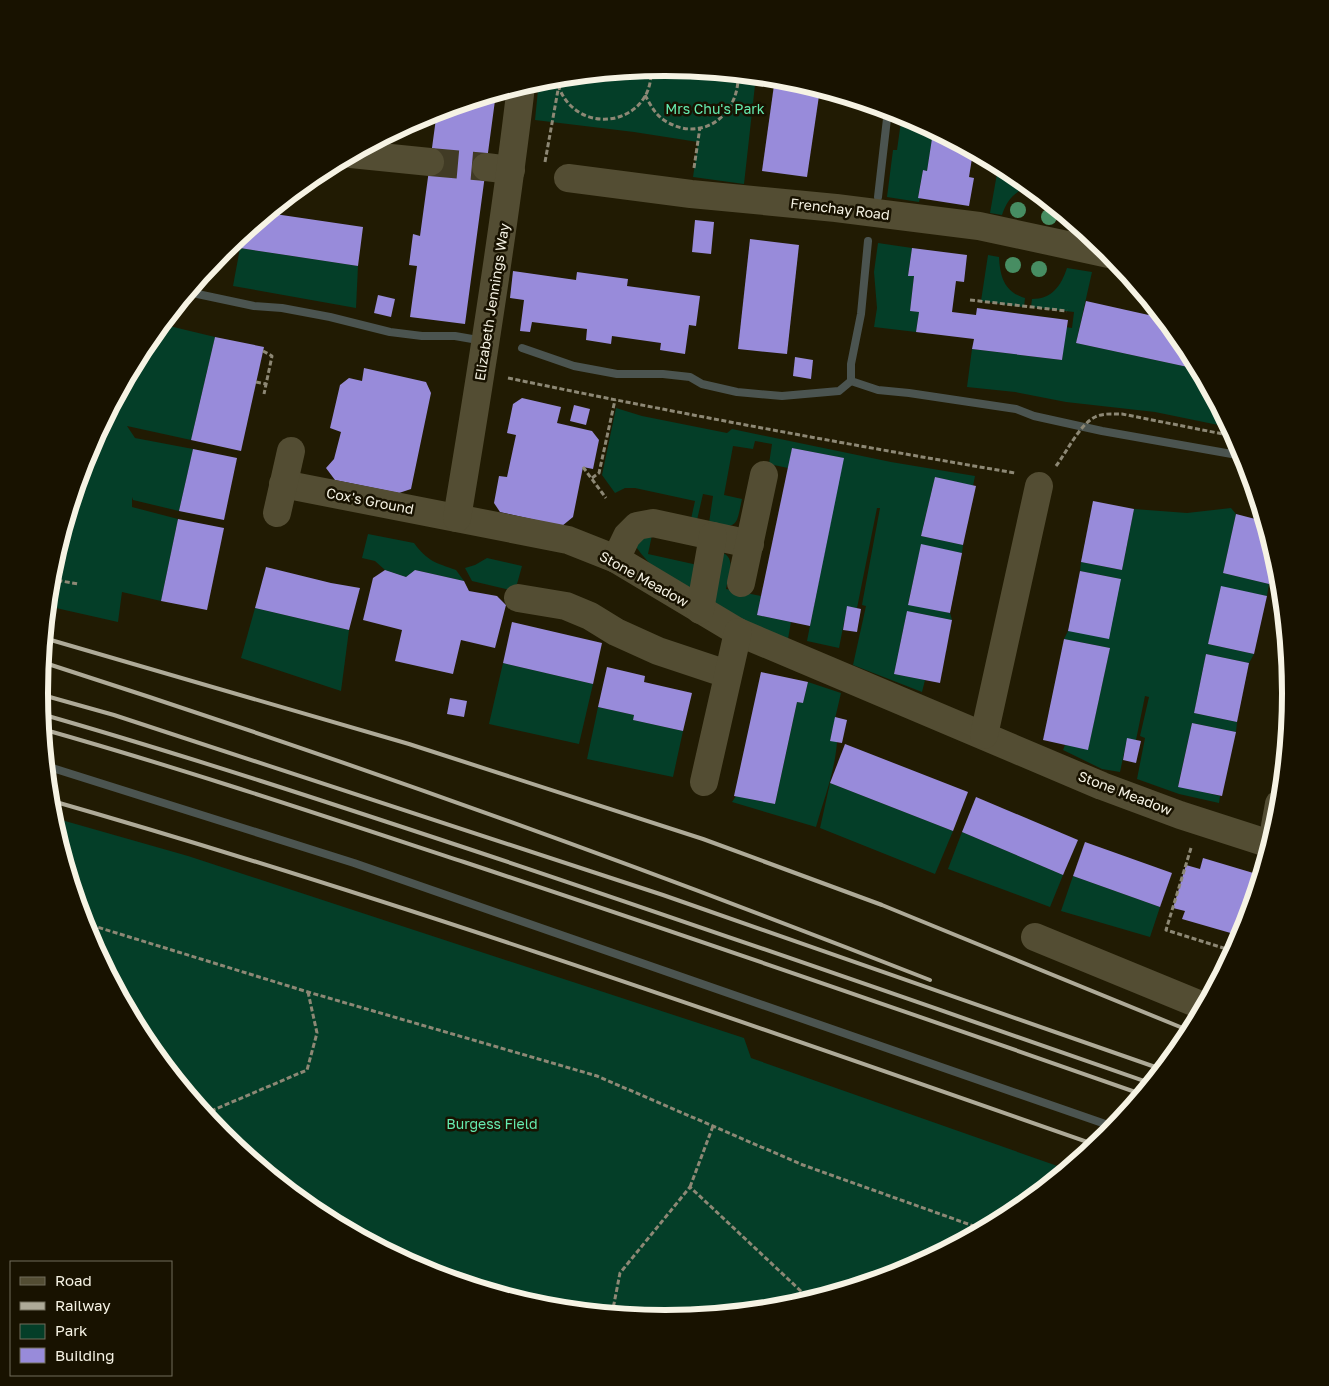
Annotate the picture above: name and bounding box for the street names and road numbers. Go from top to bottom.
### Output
street label: Frenchay Road [789,194,891,223]
street label: Elizabeth Jennings Way [471,222,512,382]
street label: Cox's Ground [325,484,415,517]
street label: Stone Meadow [597,547,692,610]
street label: Stone Meadow [1076,767,1175,818]

